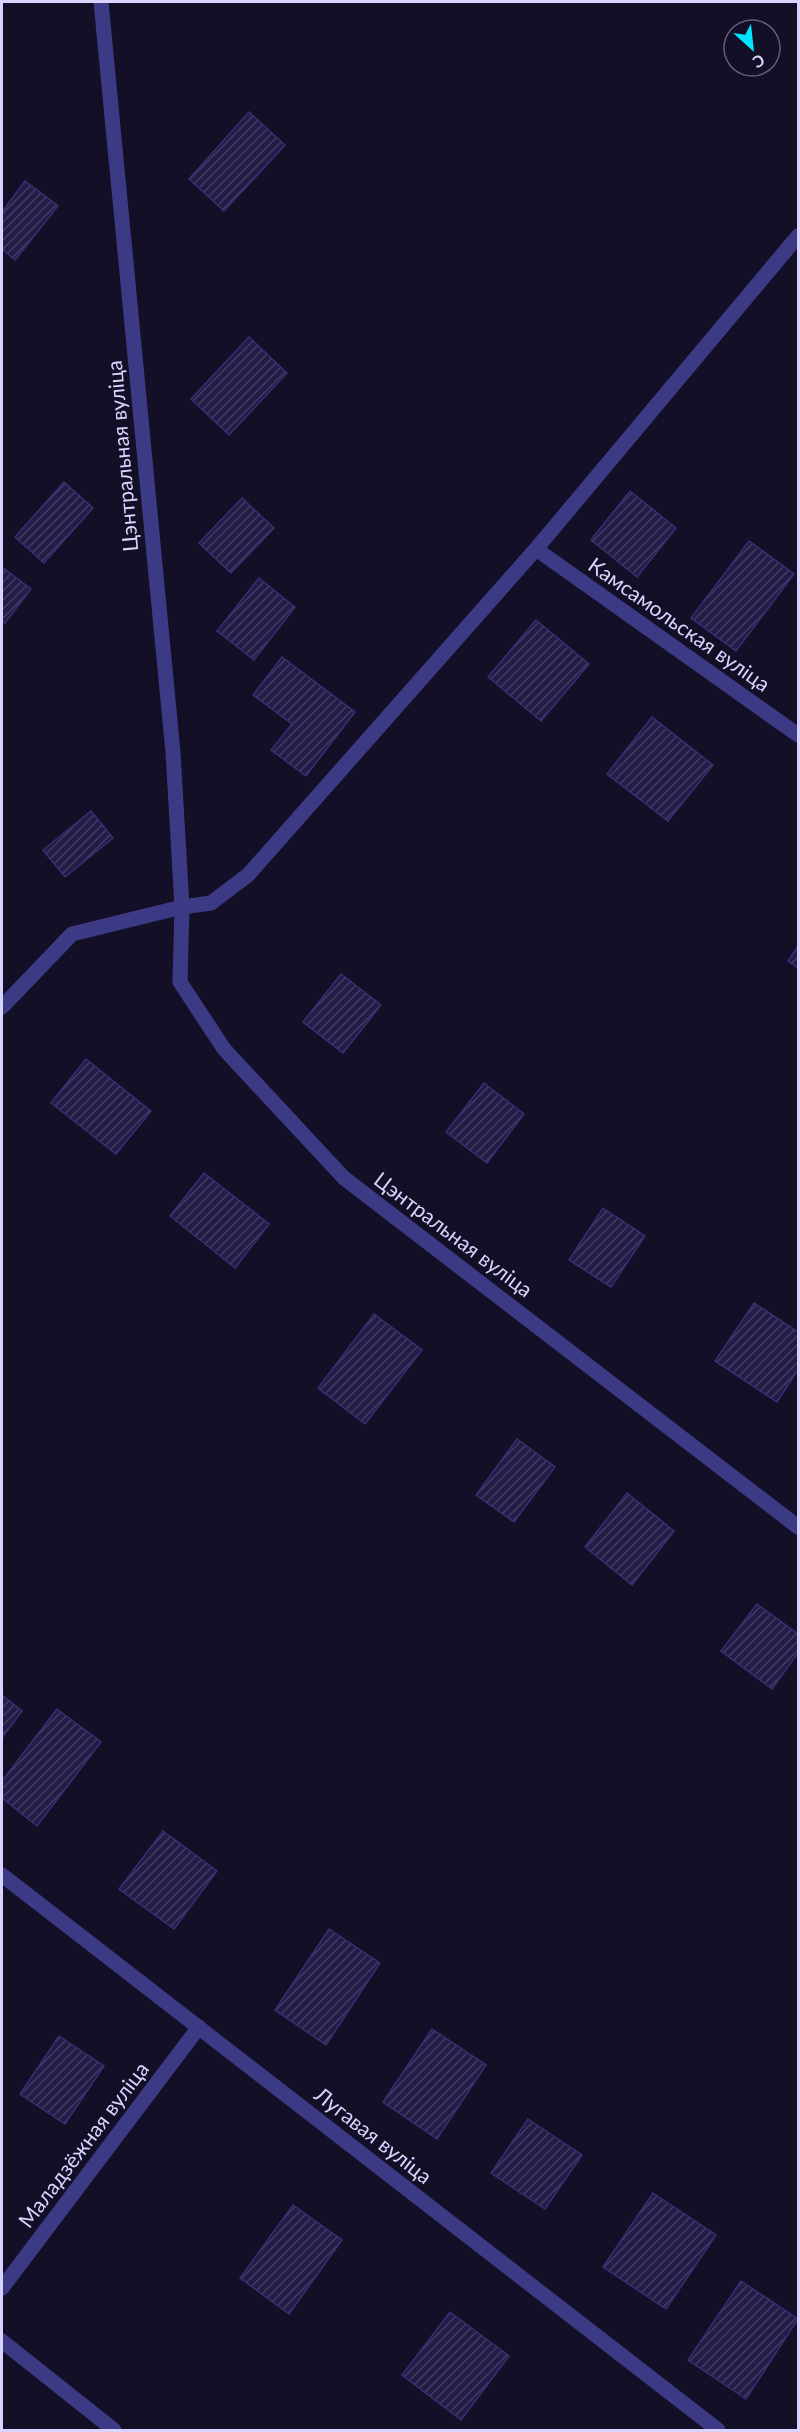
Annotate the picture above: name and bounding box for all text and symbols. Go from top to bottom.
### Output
north arrow [722,18,782,78]
text: С [750,51,768,73]
street label: Цэнтральная вуліца [101,359,142,553]
street label: Камсамольская вуліца [584,552,775,696]
street label: Цэнтральная вуліца [370,1166,538,1302]
street label: Маладзёжная вуліца [12,2056,153,2232]
street label: Лугавая вуліца [310,2081,438,2188]

